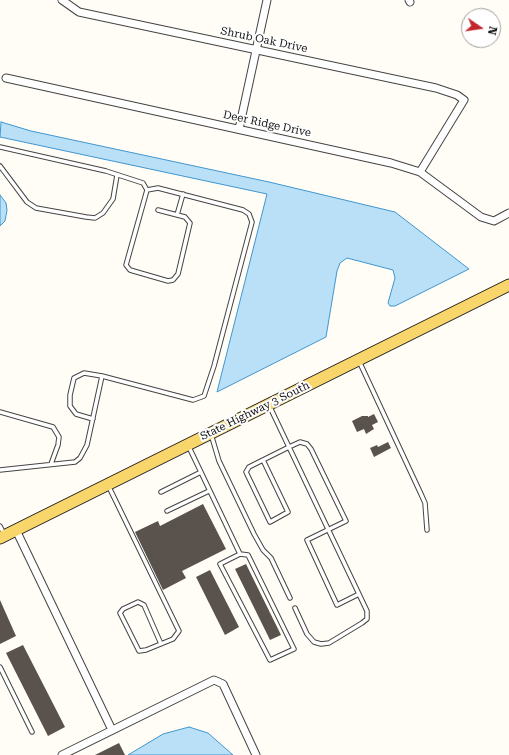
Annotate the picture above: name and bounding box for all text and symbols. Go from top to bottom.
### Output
north arrow [461,8,501,48]
street label: Shrub Oak Drive [219,24,309,56]
text: N [485,25,499,36]
street label: Deer Ridge Drive [222,108,312,140]
street label: State Highway 3 South [198,379,312,443]

